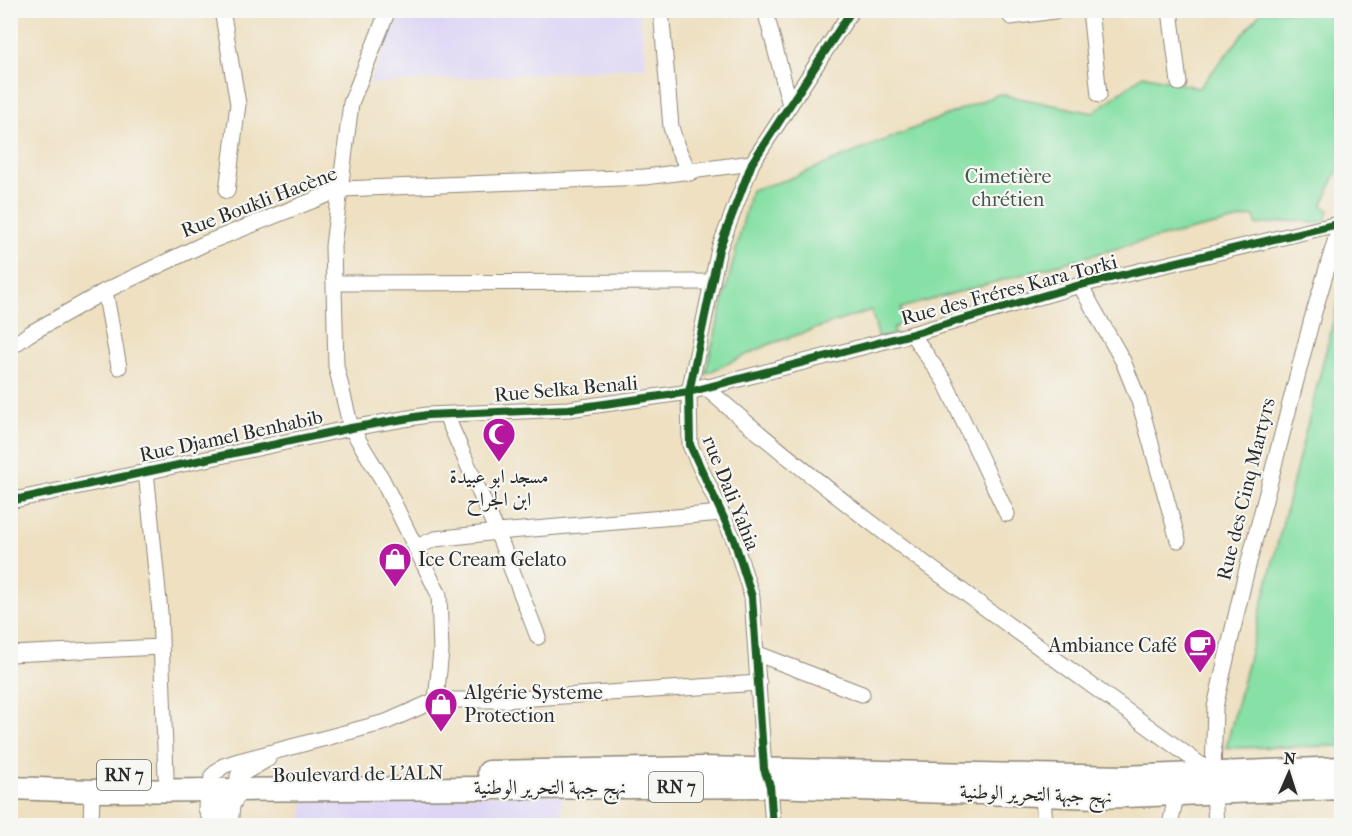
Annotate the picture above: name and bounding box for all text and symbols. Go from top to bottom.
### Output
street label: Rue Boukli Hacène [178,162,340,242]
park label: Cimetière chrétien [965,165,1051,211]
street label: Rue des Fréres Kara Torki [898,250,1120,330]
street label: Rue Selka Benali [493,371,639,407]
street label: Rue des Cinq Martyrs [1212,395,1280,583]
street label: Rue Djamel Benhabib [137,405,325,467]
mosque icon: مسجد ابو عبيدة ابن الجراح [481,416,517,463]
street label: rue Dali Yahia [698,432,765,555]
place label: مسجد ابو عبيدة ابن الجراح [450,465,548,517]
shop icon: Ice Cream Gelato [377,541,413,588]
place label: Ice Cream Gelato [418,548,566,571]
cafe icon: Ambiance Café [1182,627,1218,674]
place label: Ambiance Café [1048,634,1177,657]
place label: Algérie Systeme Protection [463,681,603,727]
shop icon: Algérie Systeme Protection [423,686,459,733]
north arrow [1259,743,1319,803]
text: N [1283,749,1297,768]
road number: RN 7 [97,760,151,790]
street label: Boulevard de L'ALN [272,761,444,787]
road number: RN 7 [649,772,703,802]
street label: نهج جبهة التحرير الوطنية [474,776,626,805]
street label: نهج جبهة التحرير الوطنية [959,780,1113,814]

